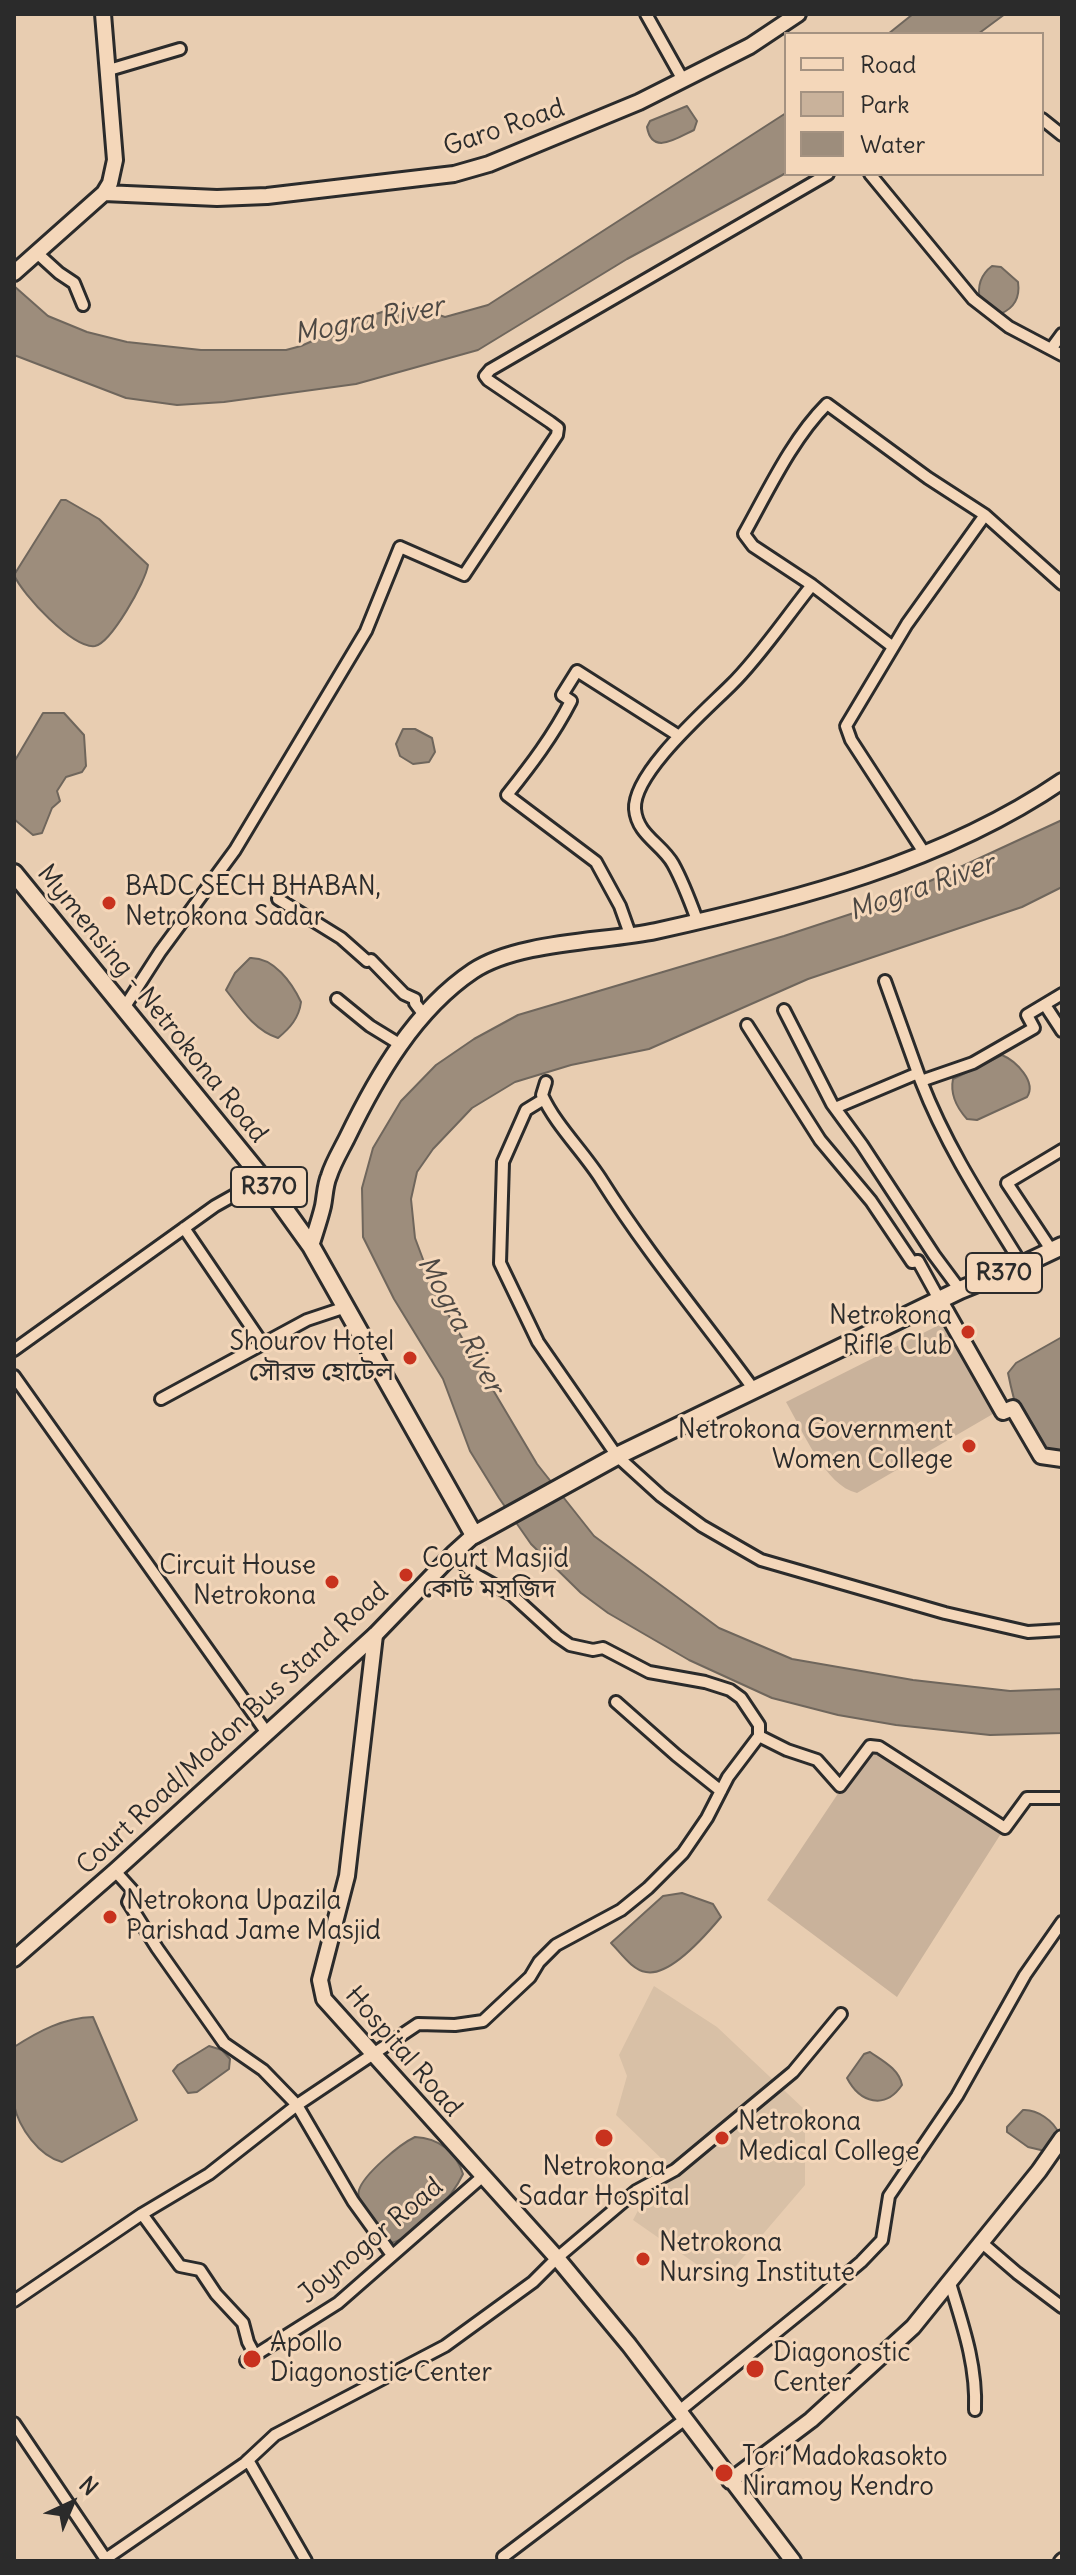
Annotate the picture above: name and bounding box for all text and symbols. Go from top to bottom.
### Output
legend [784,32,1044,176]
text: Road [860,49,916,79]
text: Park [860,89,910,119]
street label: Garo Road [439,93,569,163]
text: Water [860,129,925,159]
water label: Mogra River [291,290,447,352]
water label: Mogra River [845,847,999,929]
street label: Mymensing - Netrokona Road [30,859,274,1149]
place label: BADC SECH BHABAN, Netrokona Sadar [125,872,381,934]
marker: BADC SECH BHABAN, Netrokona Sadar [100,894,118,912]
road number: R370 [231,1167,307,1207]
water label: Mogra River [410,1250,510,1400]
road number: R370 [966,1253,1042,1293]
place label: Netrokona Rifle Club [829,1301,952,1362]
marker: Netrokona Rifle Club [959,1323,977,1341]
place label: Shourov Hotel সৌরভ হোটেল [230,1327,394,1388]
marker: Shourov Hotel সৌরভ হোটেল [401,1349,419,1367]
place label: Netrokona Government Women College [678,1415,953,1476]
marker: Netrokona Government Women College [960,1437,978,1455]
place label: Court Masjid কোর্ট মসজিদ [422,1544,569,1606]
place label: Circuit House Netrokona [159,1551,316,1612]
marker: Court Masjid কোর্ট মসজিদ [397,1566,415,1584]
marker: Circuit House Netrokona [323,1573,341,1591]
street label: Court Road/Modon Bus Stand Road [71,1576,395,1882]
place label: Netrokona Upazila Parishad Jame Masjid [126,1886,381,1948]
marker: Netrokona Upazila Parishad Jame Masjid [101,1908,119,1926]
street label: Hospital Road [338,1981,468,2123]
place label: Netrokona Medical College [738,2107,920,2168]
marker: Netrokona Sadar Hospital [593,2127,615,2149]
marker: Netrokona Medical College [713,2129,731,2147]
place label: Netrokona Sadar Hospital [518,2152,690,2214]
street label: Joynogor Road [292,2171,450,2311]
place label: Netrokona Nursing Institute [659,2228,855,2290]
marker: Netrokona Nursing Institute [634,2250,652,2268]
place label: Apollo Diagonostic Center [270,2328,492,2390]
place label: Diagonostic Center [773,2338,910,2400]
marker: Apollo Diagonostic Center [241,2348,263,2370]
marker: Diagonostic Center [744,2358,766,2380]
place label: Tori Madokasokto Niramoy Kendro [742,2442,948,2504]
marker: Tori Madokasokto Niramoy Kendro [713,2462,735,2484]
north arrow [32,2463,112,2543]
text: N [73,2470,104,2501]

